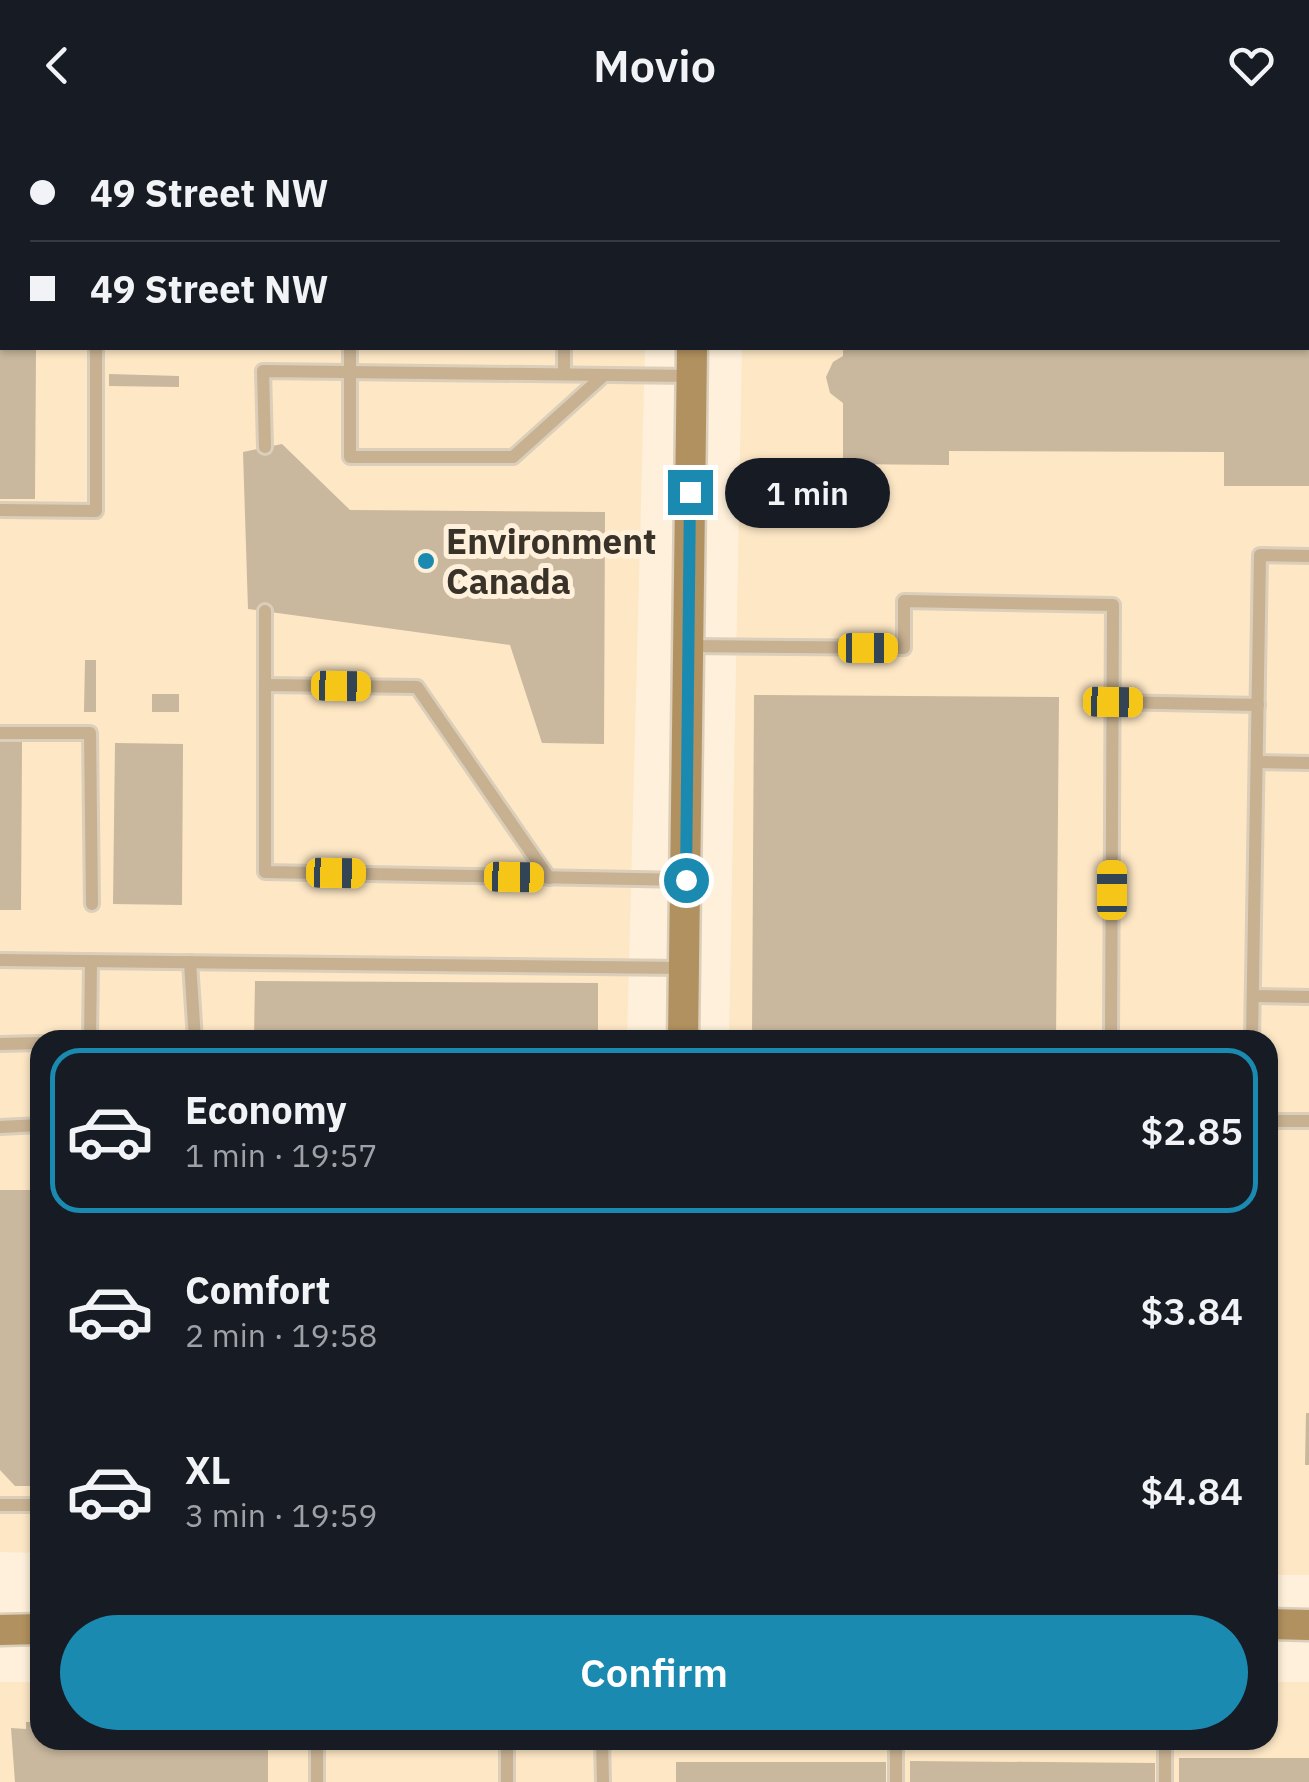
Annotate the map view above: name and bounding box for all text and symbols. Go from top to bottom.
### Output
text: Movio [593,36,716,94]
icon: back [30,38,85,93]
icon: heart [1224,38,1279,93]
text: 49 Street NW [90,168,329,217]
text: 49 Street NW [90,264,329,313]
callout: 1 min [725,457,890,527]
route end [668,470,713,515]
text: 1 min [766,472,849,514]
place label: Environment Canada [446,518,656,604]
marker: Environment Canada [415,550,437,572]
car [838,633,898,663]
car [311,670,371,702]
car [1083,686,1143,718]
car [306,857,366,889]
route start [664,858,709,903]
car [1097,860,1127,920]
car [484,861,544,893]
text: Economy [185,1085,347,1134]
icon: car [65,1086,155,1176]
text: $2.85 [1140,1106,1243,1155]
text: 1 min · 19:57 [185,1134,378,1176]
text: Comfort [185,1265,330,1314]
icon: car [65,1266,155,1356]
text: $3.84 [1140,1286,1243,1335]
text: 2 min · 19:58 [185,1314,378,1356]
text: XL [185,1445,231,1494]
icon: car [65,1446,155,1536]
text: $4.84 [1140,1466,1243,1515]
text: 3 min · 19:59 [185,1494,378,1536]
button: Confirm [60,1615,1248,1730]

